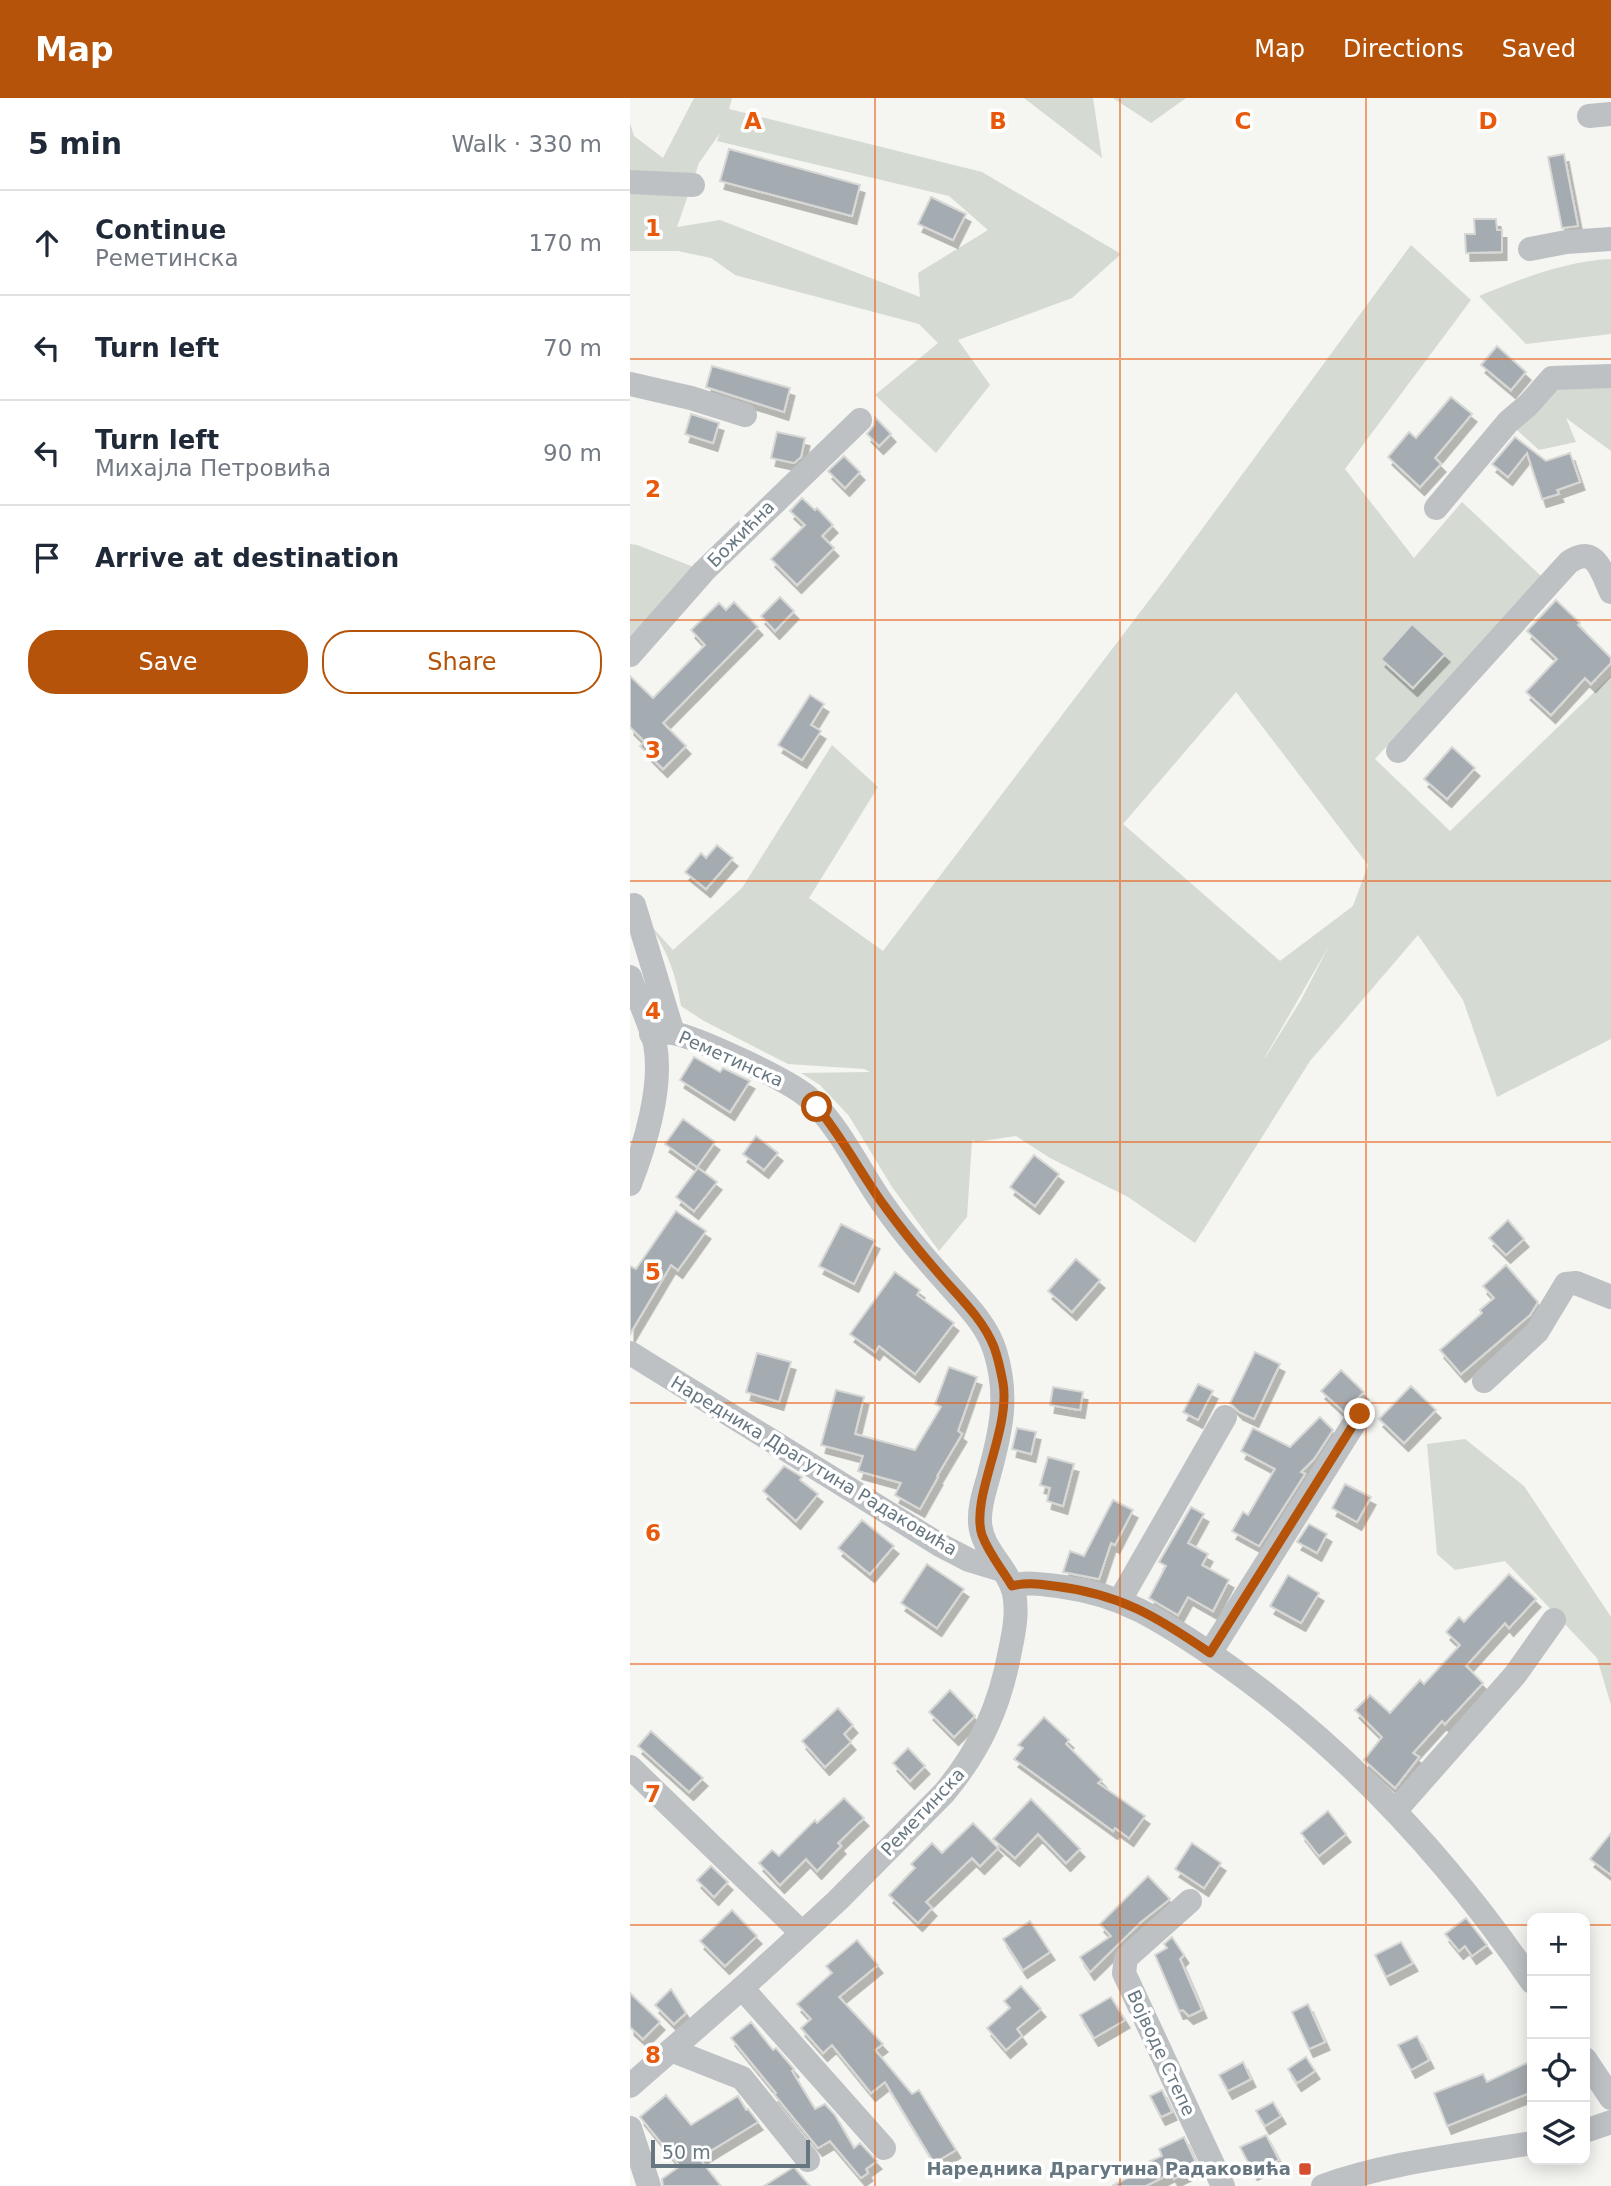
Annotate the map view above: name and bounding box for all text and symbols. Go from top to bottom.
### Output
text: Map [35,30,114,69]
text: Map [1254,35,1305,63]
text: Directions [1343,35,1464,63]
text: Saved [1502,35,1576,63]
text: A [744,108,762,134]
text: B [989,108,1007,134]
text: C [1235,108,1251,134]
text: D [1478,108,1498,134]
text: 5 min [28,126,122,161]
text: Walk · 330 m [451,131,602,157]
text: Continue [95,215,226,245]
text: 1 [645,215,661,241]
icon: ahead [28,224,66,262]
text: 170 m [528,230,602,256]
text: Реметинска [95,245,239,271]
icon: left [28,329,66,367]
text: Turn left [95,333,219,363]
text: 70 m [543,335,602,361]
text: Turn left [95,425,219,455]
icon: left [28,434,66,472]
text: 90 m [543,440,602,466]
text: Михајла Петровића [95,455,331,481]
text: 2 [645,476,661,502]
street label: Божићна [703,496,778,571]
icon: arrive [28,539,66,577]
text: Arrive at destination [95,543,399,573]
button: Save [28,630,308,694]
button: Share [322,630,602,694]
text: 3 [645,737,661,763]
text: 4 [645,998,661,1024]
street label: Реметинска [676,1026,787,1091]
route start [801,1091,832,1122]
text: 5 [645,1259,661,1285]
street label: Наредника Драгутина Радаковића [667,1372,961,1560]
route end [1344,1398,1375,1429]
text: 6 [645,1520,661,1546]
street label: Реметинска [877,1763,969,1860]
text: 7 [645,1781,661,1807]
map controls [1527,1913,1590,2165]
button: + [1527,1913,1590,1976]
button: − [1527,1976,1590,2039]
street label: Војводе Степе [1123,1987,1200,2119]
button: locate [1527,2039,1590,2102]
text: 8 [645,2042,661,2068]
button: layers [1527,2102,1590,2165]
scale bar [651,2137,810,2169]
text: 50 m [662,2141,711,2163]
place label: Наредника Драгутина Радаковића [926,2158,1291,2179]
marker: Наредника Драгутина Радаковића [1297,2161,1313,2177]

